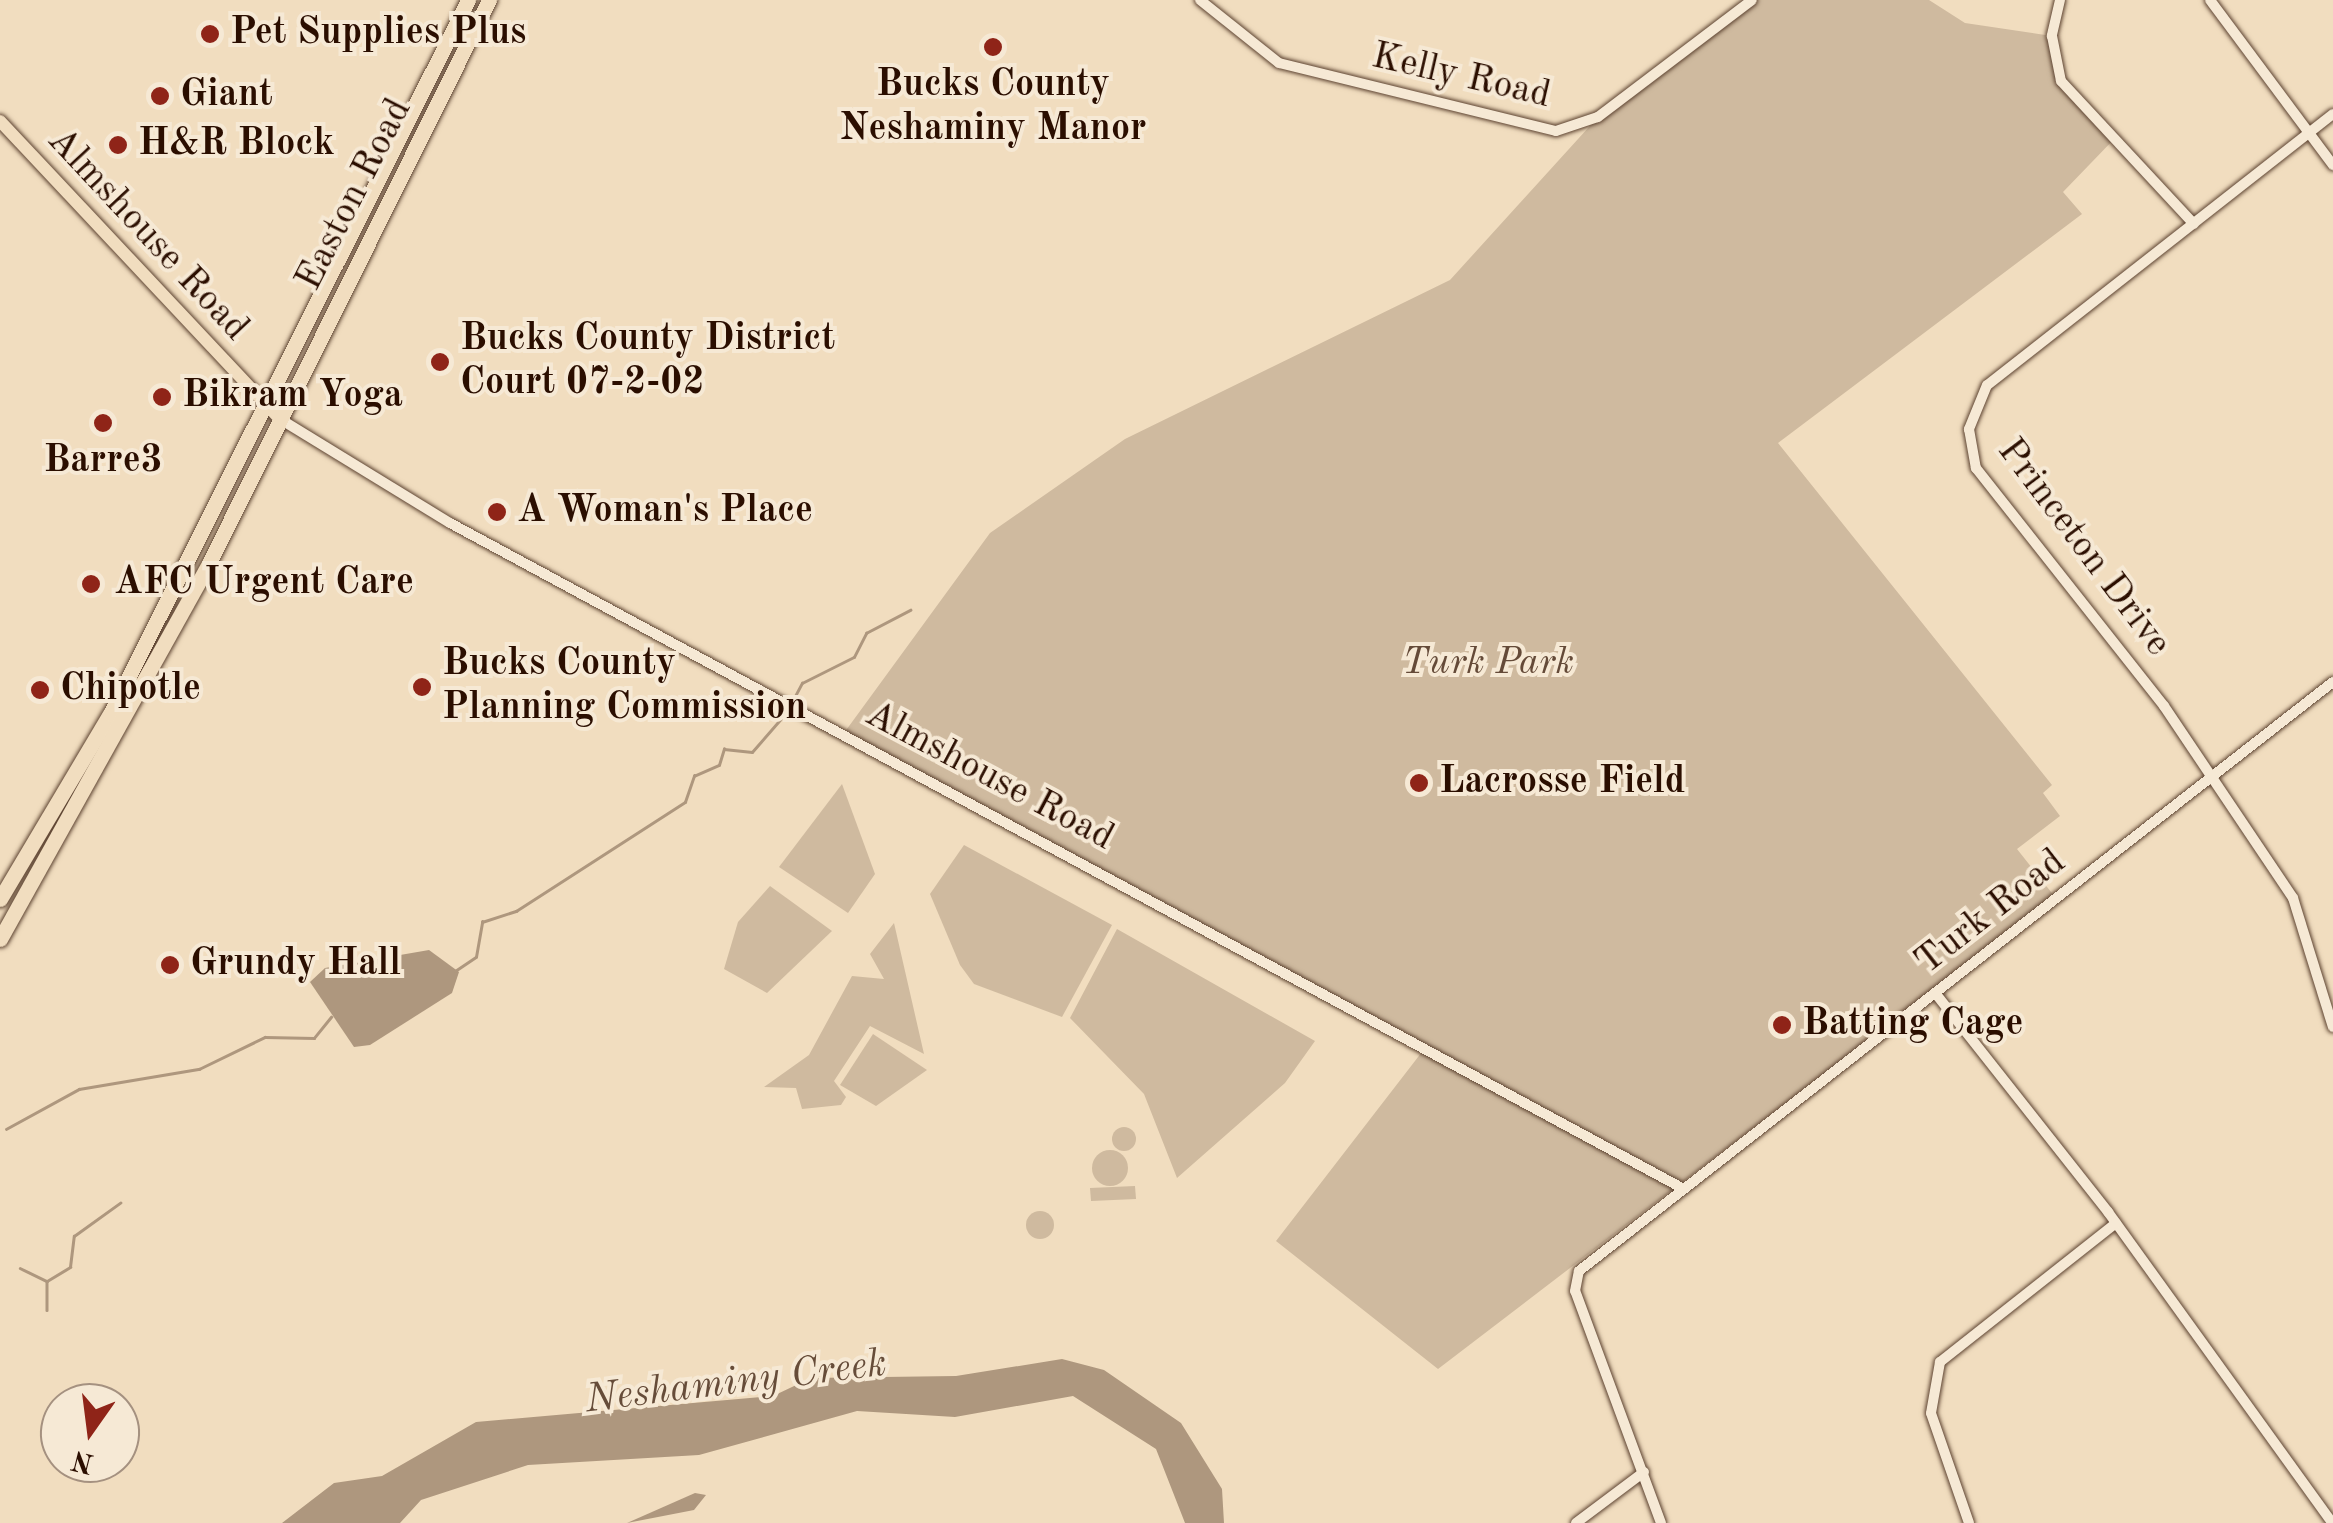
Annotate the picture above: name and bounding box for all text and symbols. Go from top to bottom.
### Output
place label: Pet Supplies Plus [230,11,526,57]
marker: Pet Supplies Plus [199,23,221,45]
street label: Kelly Road [1367,34,1555,120]
marker: Bucks County Neshaminy Manor [982,36,1004,58]
place label: Bucks County Neshaminy Manor [839,63,1147,152]
place label: Giant [180,73,273,119]
marker: Giant [149,85,171,107]
street label: Easton Road [287,91,423,299]
street label: Almshouse Road [37,119,257,351]
place label: H&R Block [138,122,334,168]
marker: H&R Block [107,134,129,156]
place label: Bucks County District Court 07-2-02 [460,317,835,406]
marker: Bucks County District Court 07-2-02 [429,351,451,373]
place label: Bikram Yoga [182,374,403,420]
marker: Bikram Yoga [151,386,173,408]
marker: Barre3 [92,412,114,434]
street label: Princeton Drive [1986,430,2180,666]
place label: Barre3 [43,439,163,485]
place label: A Woman's Place [517,489,813,535]
marker: A Woman's Place [486,501,508,523]
place label: AFC Urgent Care [114,561,414,607]
marker: AFC Urgent Care [78,571,104,597]
park label: Turk Park [1402,641,1574,687]
place label: Bucks County Planning Commission [442,642,806,732]
place label: Chipotle [60,667,201,713]
marker: Bucks County Planning Commission [411,676,433,698]
marker: Chipotle [29,679,51,701]
street label: Almshouse Road [857,692,1121,862]
place label: Lacrosse Field [1439,760,1685,806]
marker: Lacrosse Field [1408,772,1430,794]
street label: Turk Road [1907,840,2075,986]
place label: Grundy Hall [190,942,401,988]
marker: Grundy Hall [159,954,181,976]
place label: Batting Cage [1802,1002,2023,1048]
marker: Batting Cage [1771,1014,1793,1036]
water label: Neshaminy Creek [583,1341,889,1425]
north arrow [40,1383,140,1483]
text: N [69,1444,97,1476]

